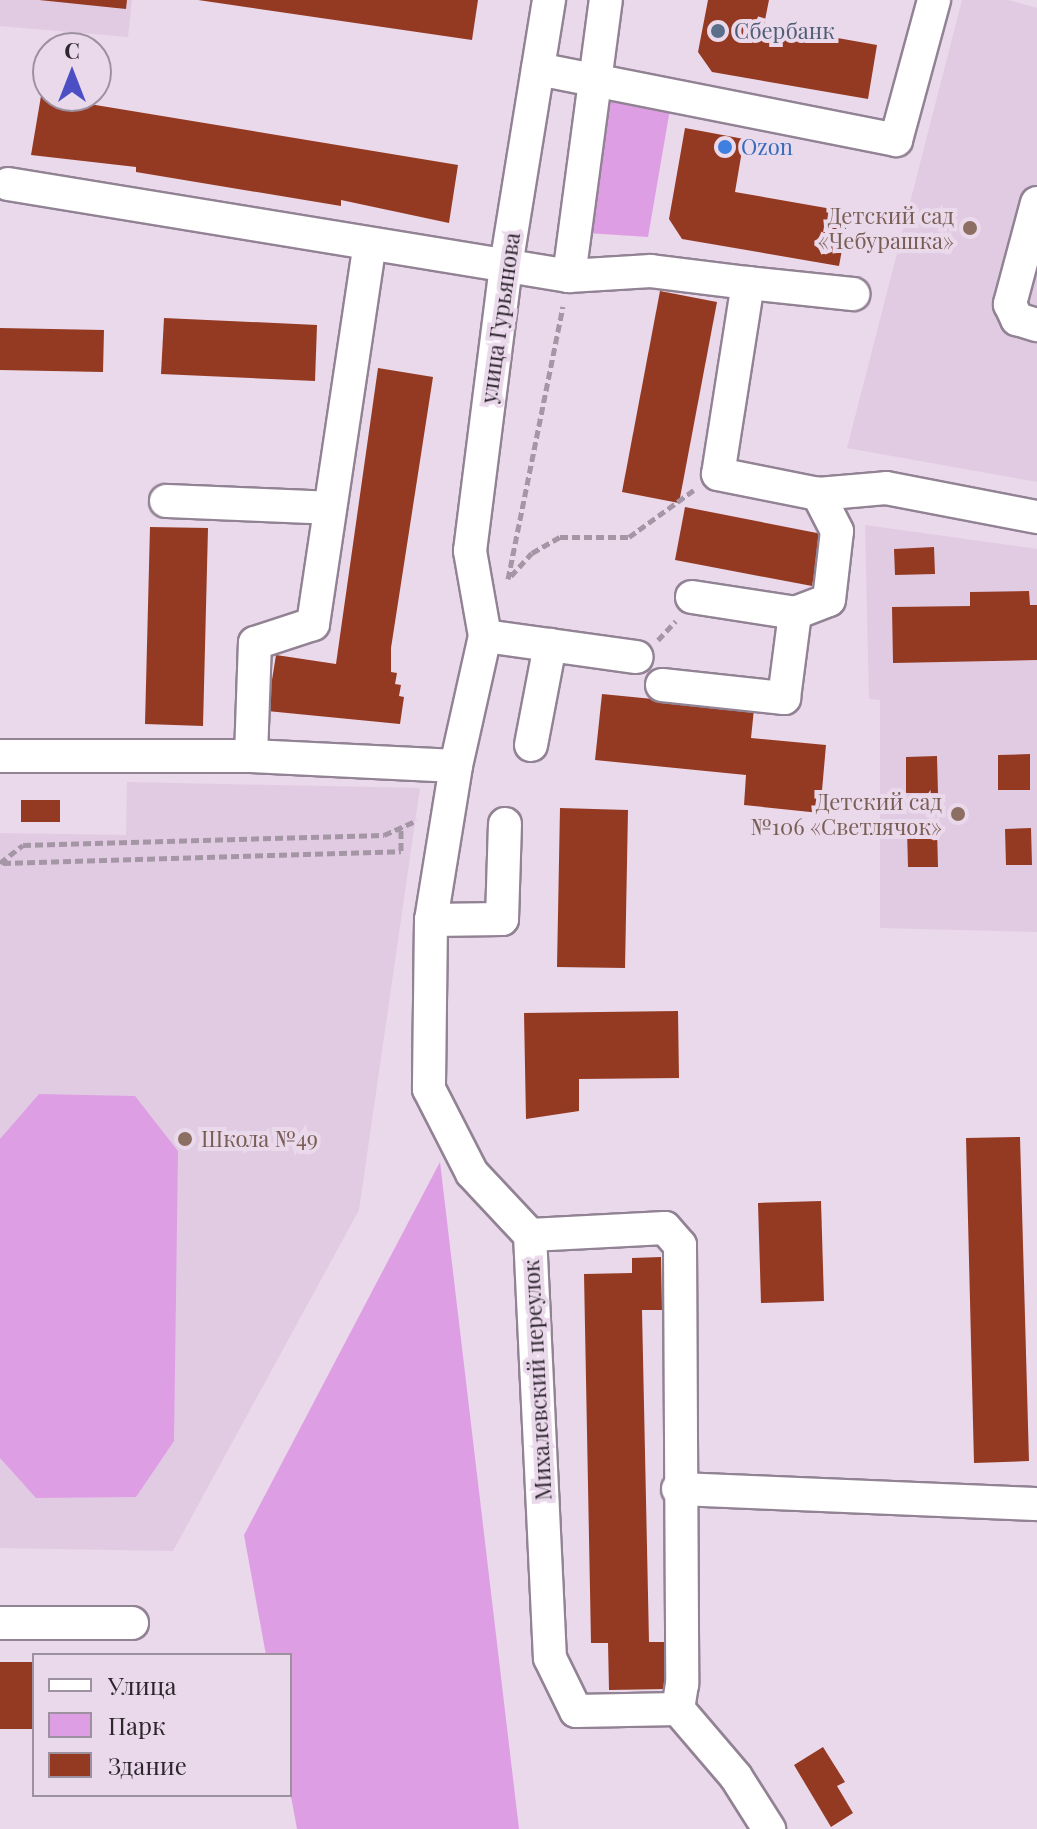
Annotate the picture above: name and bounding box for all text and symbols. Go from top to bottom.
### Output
place label: Сбербанк [734,18,835,44]
marker: Сбербанк [709,22,727,40]
north arrow [32,32,112,112]
text: С [64,35,80,65]
place label: Ozon [741,134,793,160]
marker: Ozon [716,138,734,156]
place label: Детский сад «Чебурашка» [818,202,954,254]
marker: Детский сад «Чебурашка» [961,219,979,237]
street label: улица Гурьянова [475,231,525,405]
place label: Детский сад №106 «Светлячок» [751,788,942,840]
marker: Детский сад №106 «Светлячок» [949,805,967,823]
place label: Школа №49 [201,1126,318,1152]
marker: Школа №49 [176,1130,194,1148]
street label: Михалевский переулок [518,1259,556,1501]
legend [32,1653,292,1797]
text: Улица [108,1669,177,1701]
text: Парк [108,1709,166,1741]
text: Здание [108,1749,187,1781]

